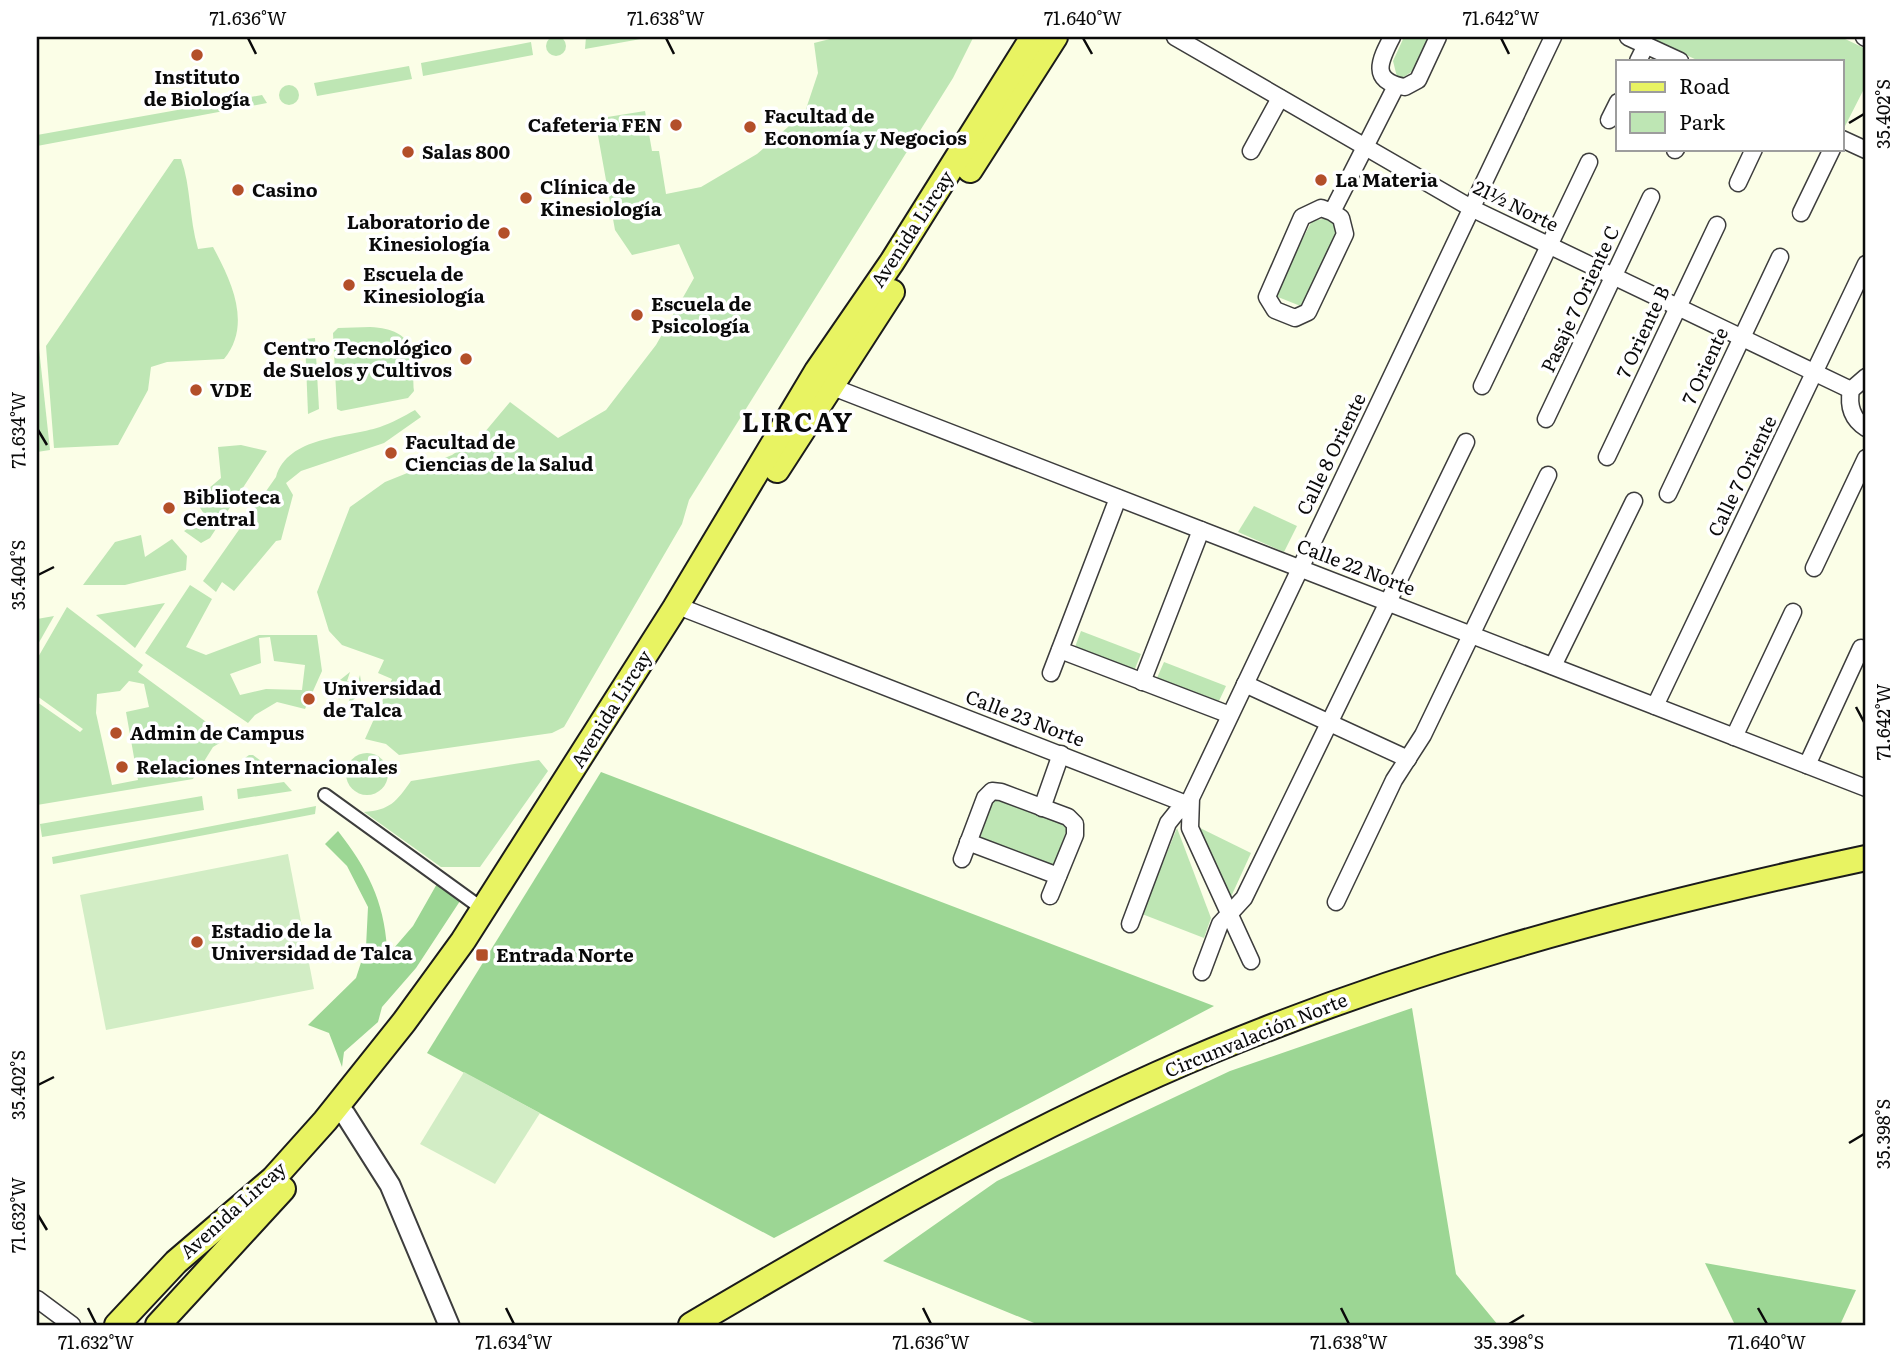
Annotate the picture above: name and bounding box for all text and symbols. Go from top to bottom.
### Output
text: 71.636°W [209,4,287,31]
text: 71.638°W [627,4,705,31]
text: 71.640°W [1044,4,1122,31]
text: 71.642°W [1463,4,1540,31]
marker: Instituto de Biología [189,47,205,63]
legend [1616,60,1843,150]
place label: Instituto de Biología [144,62,250,112]
text: Road [1679,69,1730,100]
text: 35.402°S [1869,79,1896,149]
place label: Facultad de Economía y Negocios [764,101,967,151]
text: Park [1679,105,1725,136]
place label: Cafeteria FEN [528,110,662,138]
marker: Cafeteria FEN [668,117,684,133]
marker: Facultad de Economía y Negocios [742,119,758,135]
place label: Salas 800 [422,137,510,165]
marker: Salas 800 [400,144,416,160]
street label: Avenida Lircay [863,165,959,292]
place label: La Materia [1335,165,1438,193]
place label: Clínica de Kinesiología [540,172,662,222]
marker: La Materia [1313,172,1329,188]
street label: 21½ Norte [1469,172,1564,238]
place label: Casino [252,175,318,203]
marker: Casino [230,182,246,198]
marker: Clínica de Kinesiología [518,190,534,206]
place label: Laboratorio de Kinesiología [347,207,490,257]
street label: Pasaje 7 Oriente C [1533,221,1625,377]
marker: Laboratorio de Kinesiología [496,225,512,241]
place label: Escuela de Kinesiología [363,259,485,309]
marker: Escuela de Kinesiología [341,277,357,293]
street label: 7 Oriente B [1609,281,1676,382]
place label: Escuela de Psicología [651,289,752,339]
marker: Escuela de Psicología [629,307,645,323]
street label: 7 Oriente [1674,322,1734,409]
place label: Centro Tecnológico de Suelos y Cultivos [263,333,452,383]
marker: Centro Tecnológico de Suelos y Cultivos [458,351,474,367]
place label: VDE [210,375,252,403]
marker: VDE [188,382,204,398]
street label: Calle 8 Oriente [1288,388,1372,519]
text: 71.634°W [4,391,31,468]
district label: LIRCAY [742,401,854,440]
street label: Calle 7 Oriente [1700,410,1783,541]
place label: Facultad de Ciencias de la Salud [405,427,594,477]
marker: Facultad de Ciencias de la Salud [383,445,399,461]
place label: Biblioteca Central [183,482,281,532]
marker: Biblioteca Central [161,500,177,516]
street label: Calle 22 Norte [1293,531,1420,602]
text: 35.404°S [4,540,31,610]
street label: Avenida Lircay [563,644,658,773]
place label: Universidad de Talca [323,673,442,723]
street label: Calle 23 Norte [962,681,1089,753]
text: 71.642°W [1869,683,1896,760]
marker: Universidad de Talca [301,691,317,707]
place label: Admin de Campus [130,718,304,746]
marker: Admin de Campus [108,725,124,741]
place label: Relaciones Internacionales [136,752,398,780]
marker: Relaciones Internacionales [114,759,130,775]
place label: Estadio de la Universidad de Talca [211,916,413,966]
marker: Estadio de la Universidad de Talca [189,934,205,950]
place label: Entrada Norte [496,940,634,968]
marker: Entrada Norte [474,947,490,963]
street label: Circunvalación Norte [1160,985,1351,1084]
text: 35.402°S [4,1050,31,1120]
text: 35.398°S [1869,1099,1896,1169]
street label: Avenida Lircay [173,1154,292,1265]
text: 71.632°W [4,1177,31,1253]
text: 71.632°W [58,1328,134,1355]
text: 71.634°W [476,1328,553,1355]
text: 71.636°W [892,1328,970,1355]
text: 71.638°W [1310,1328,1388,1355]
text: 35.398°S [1474,1328,1544,1355]
text: 71.640°W [1728,1328,1806,1355]

